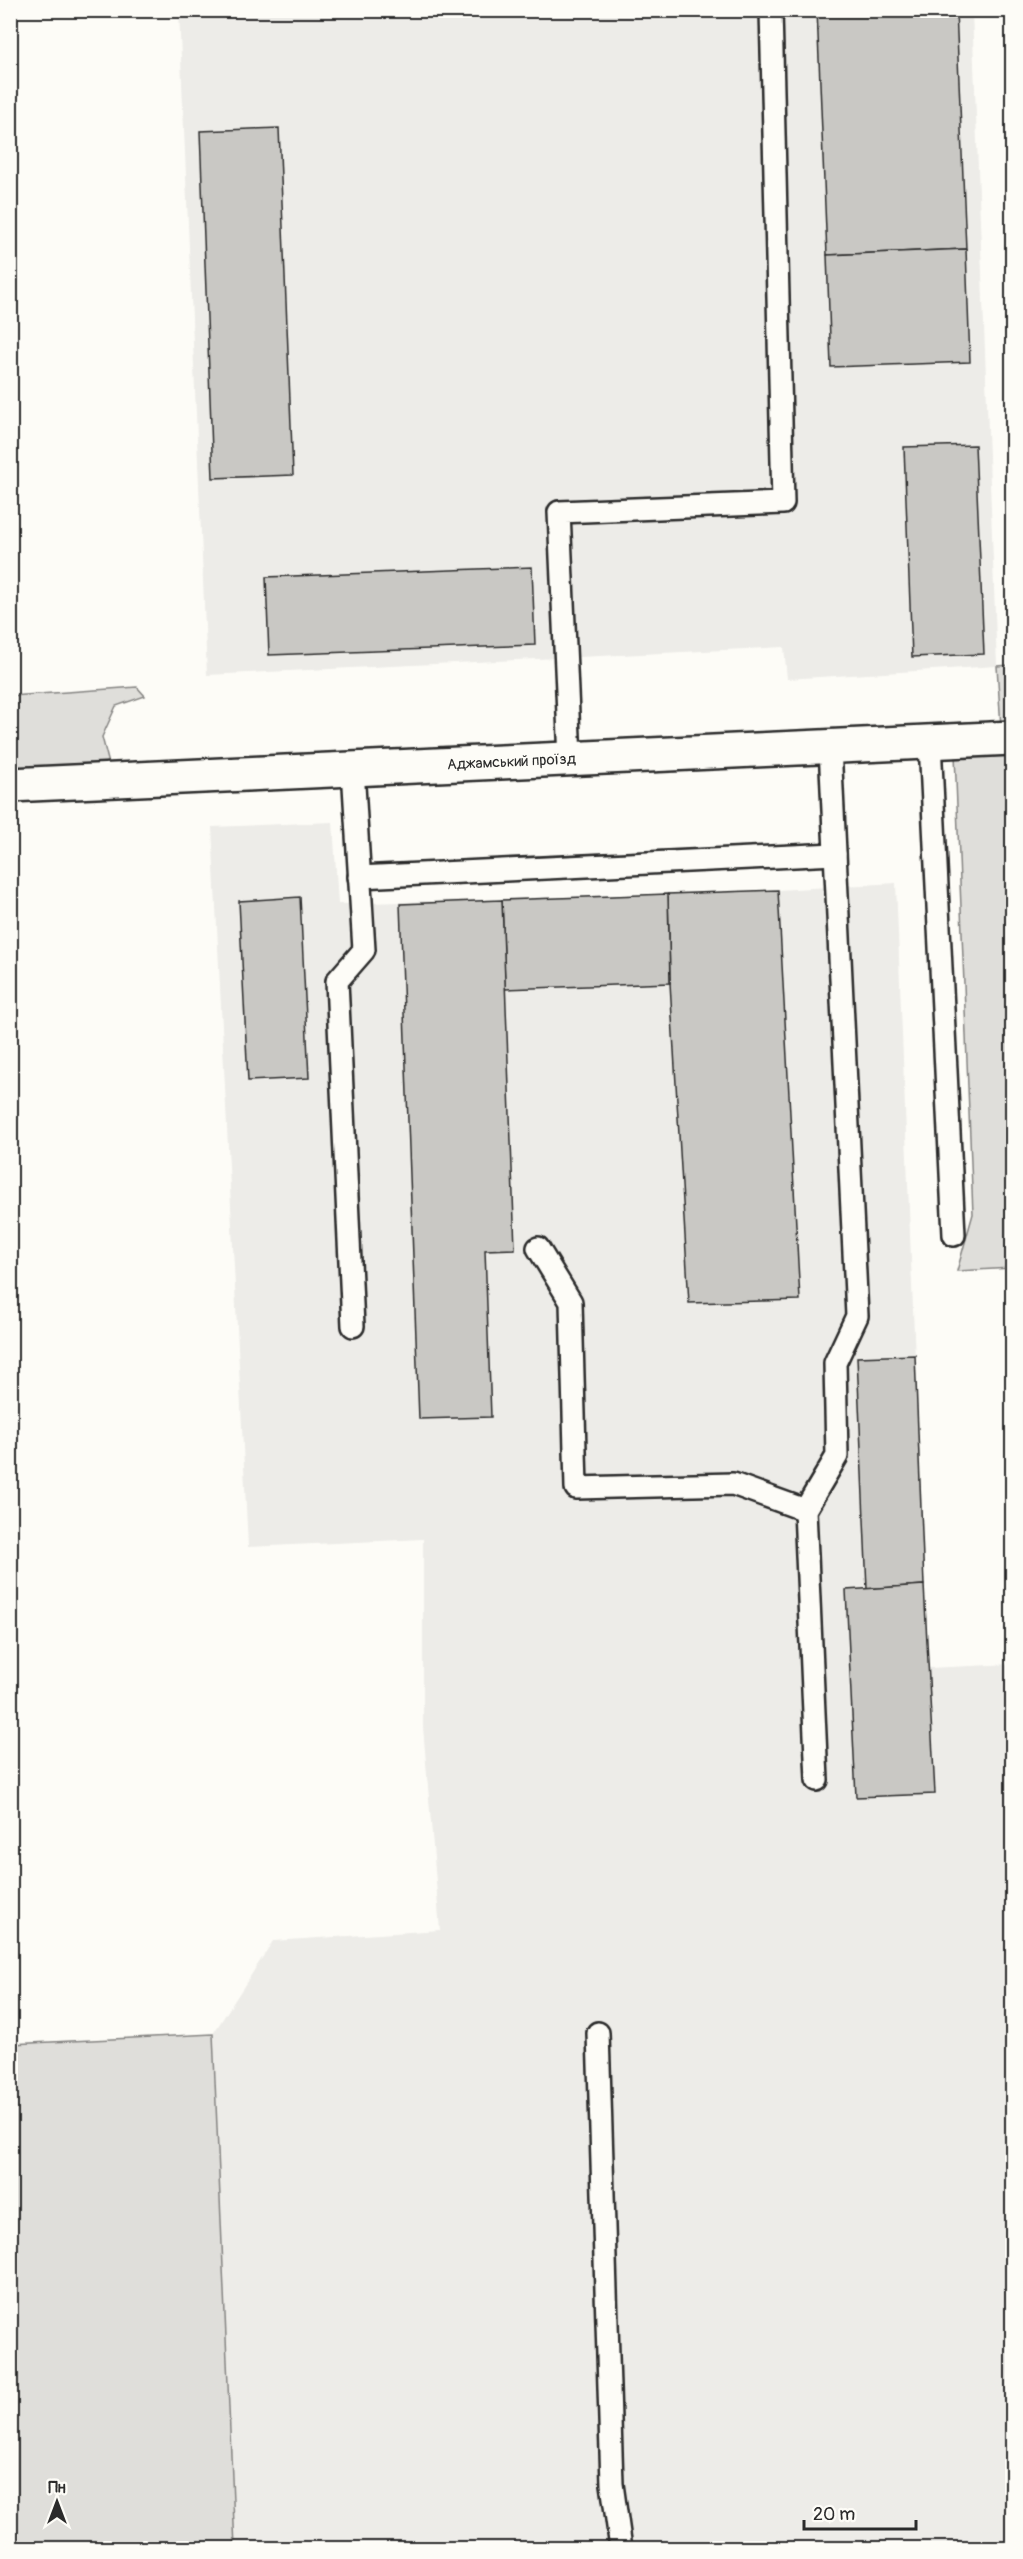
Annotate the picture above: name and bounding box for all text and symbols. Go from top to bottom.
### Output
street label: Аджамський проїзд [447,749,576,774]
north arrow [27,2472,87,2532]
text: Пн [48,2478,66,2498]
scale bar [804,2493,916,2531]
text: 20 m [813,2503,855,2526]

